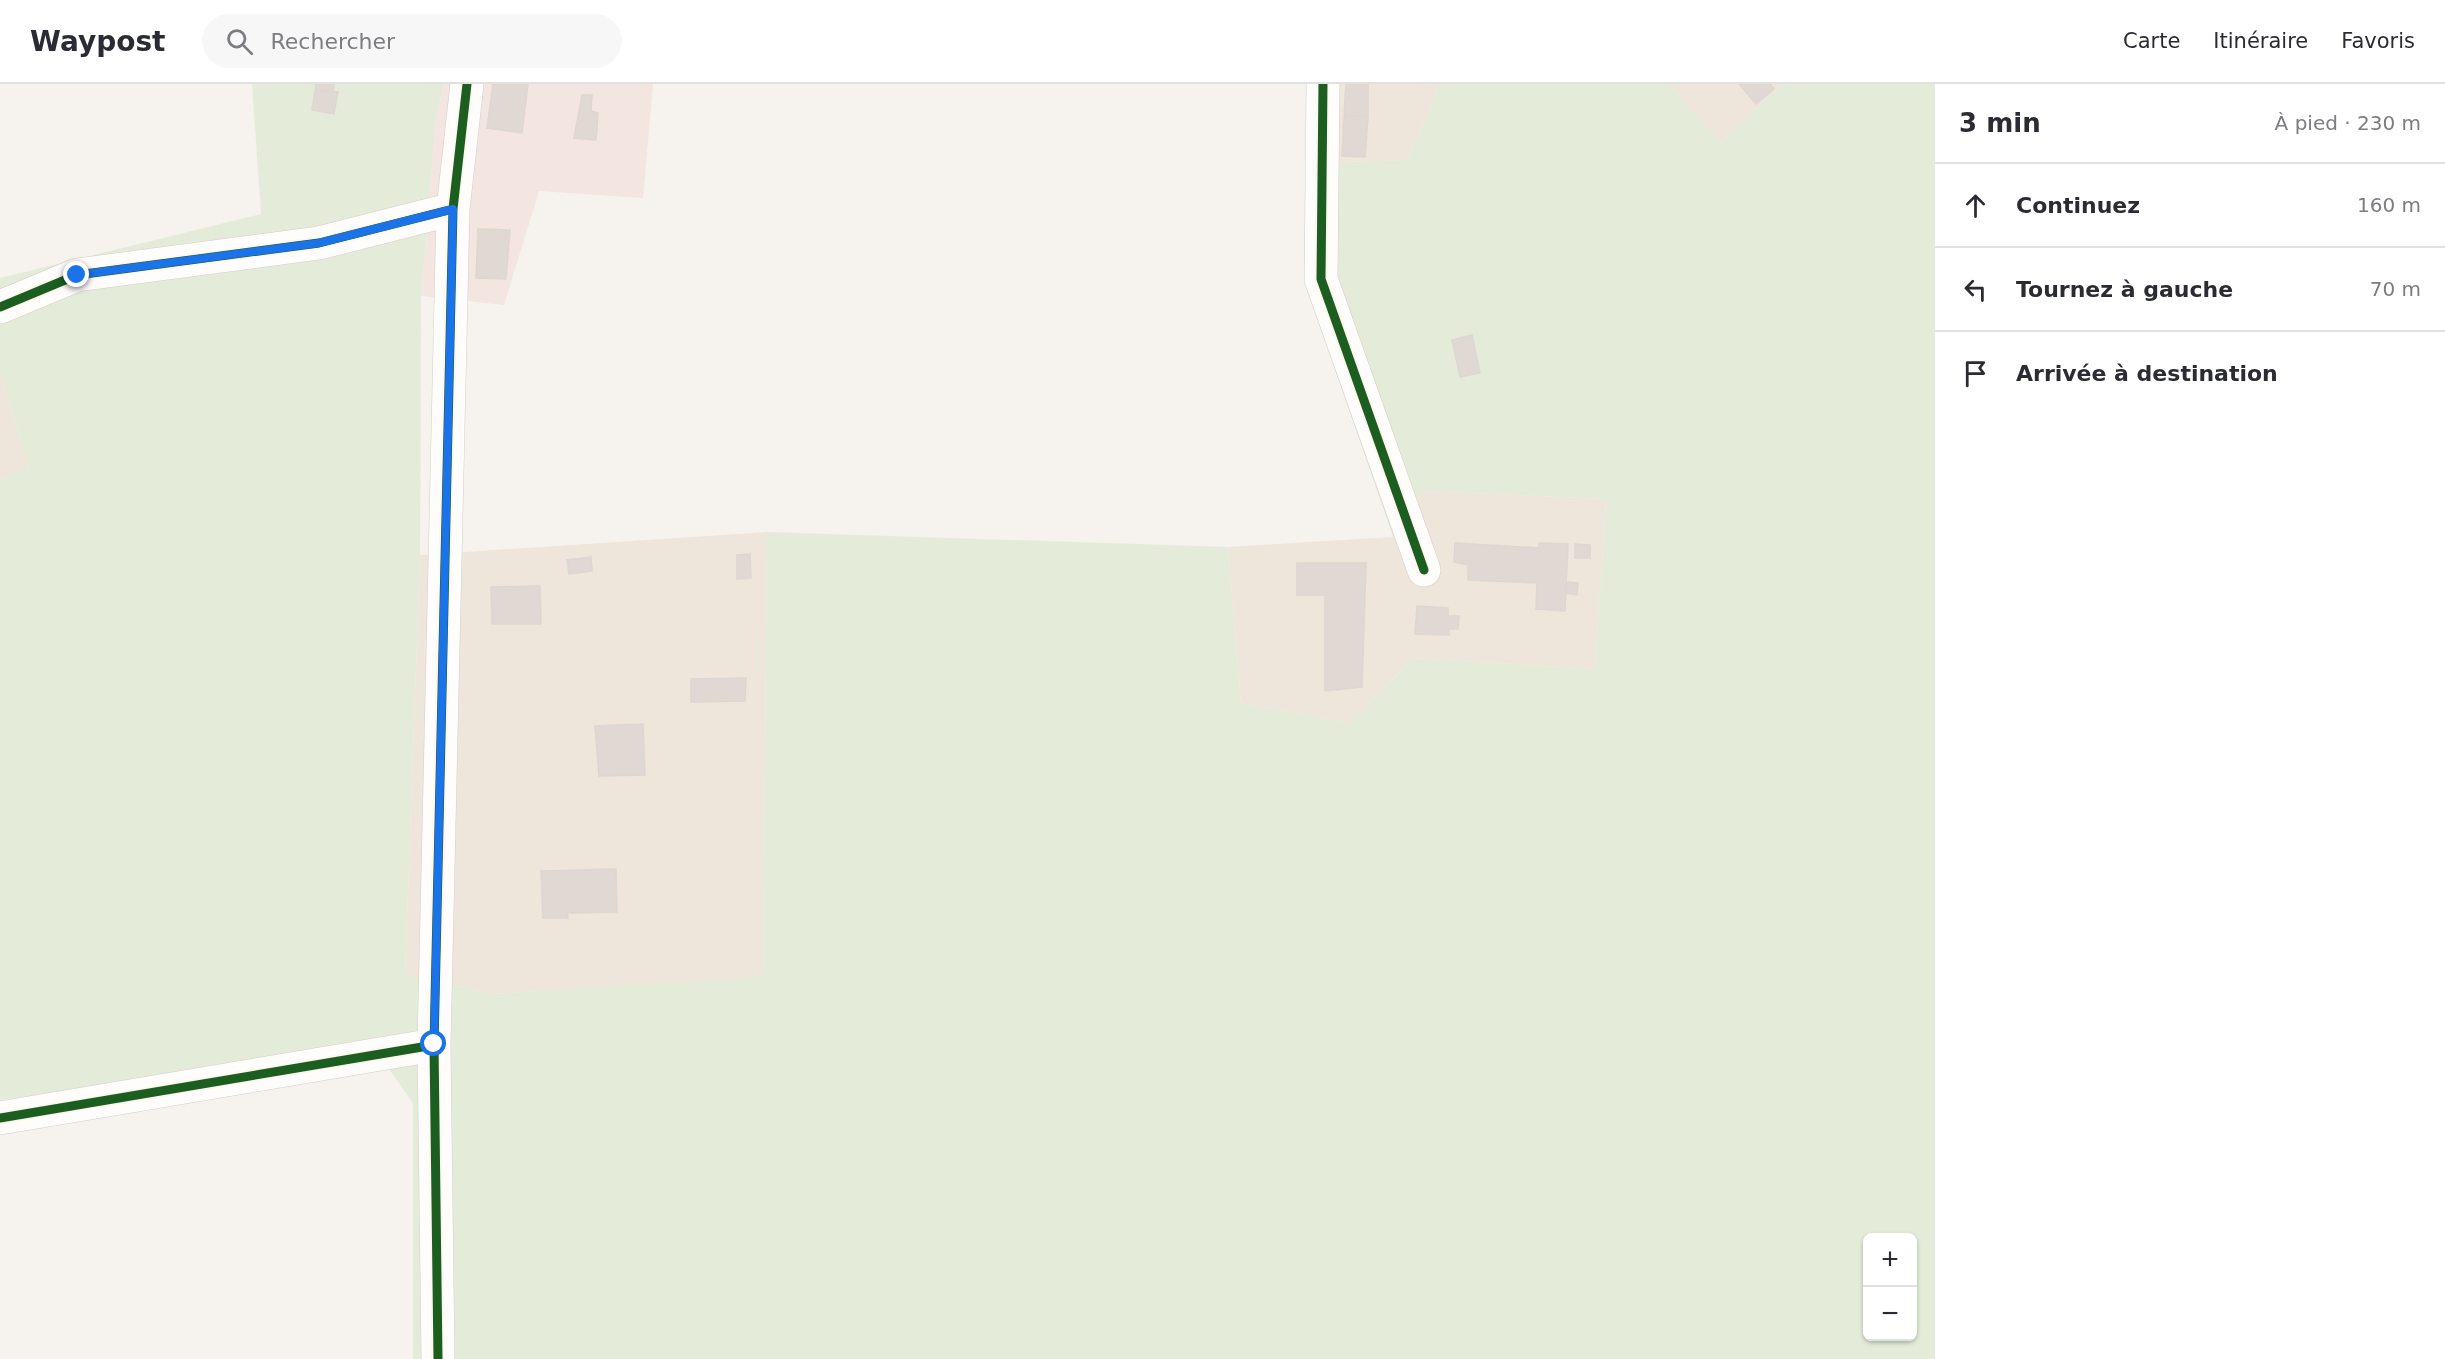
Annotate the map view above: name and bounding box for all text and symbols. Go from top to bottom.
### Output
search box [202,14,622,68]
text: Waypost [30,25,166,58]
icon: search [223,25,256,58]
text: Rechercher [271,29,395,54]
text: Carte [2123,29,2180,53]
text: Itinéraire [2213,29,2308,53]
text: Favoris [2341,29,2415,53]
text: 3 min [1959,108,2041,138]
text: À pied · 230 m [2275,111,2421,135]
icon: ahead [1959,189,1992,222]
text: Continuez [2016,193,2140,218]
text: 160 m [2357,193,2421,217]
route end [63,261,89,287]
icon: left [1959,273,1992,306]
text: Tournez à gauche [2016,277,2233,302]
text: 70 m [2370,277,2421,301]
icon: arrive [1959,357,1992,390]
text: Arrivée à destination [2016,361,2278,386]
route start [420,1030,446,1056]
map controls [1863,1233,1917,1341]
button: + [1863,1233,1917,1287]
button: − [1863,1287,1917,1341]

